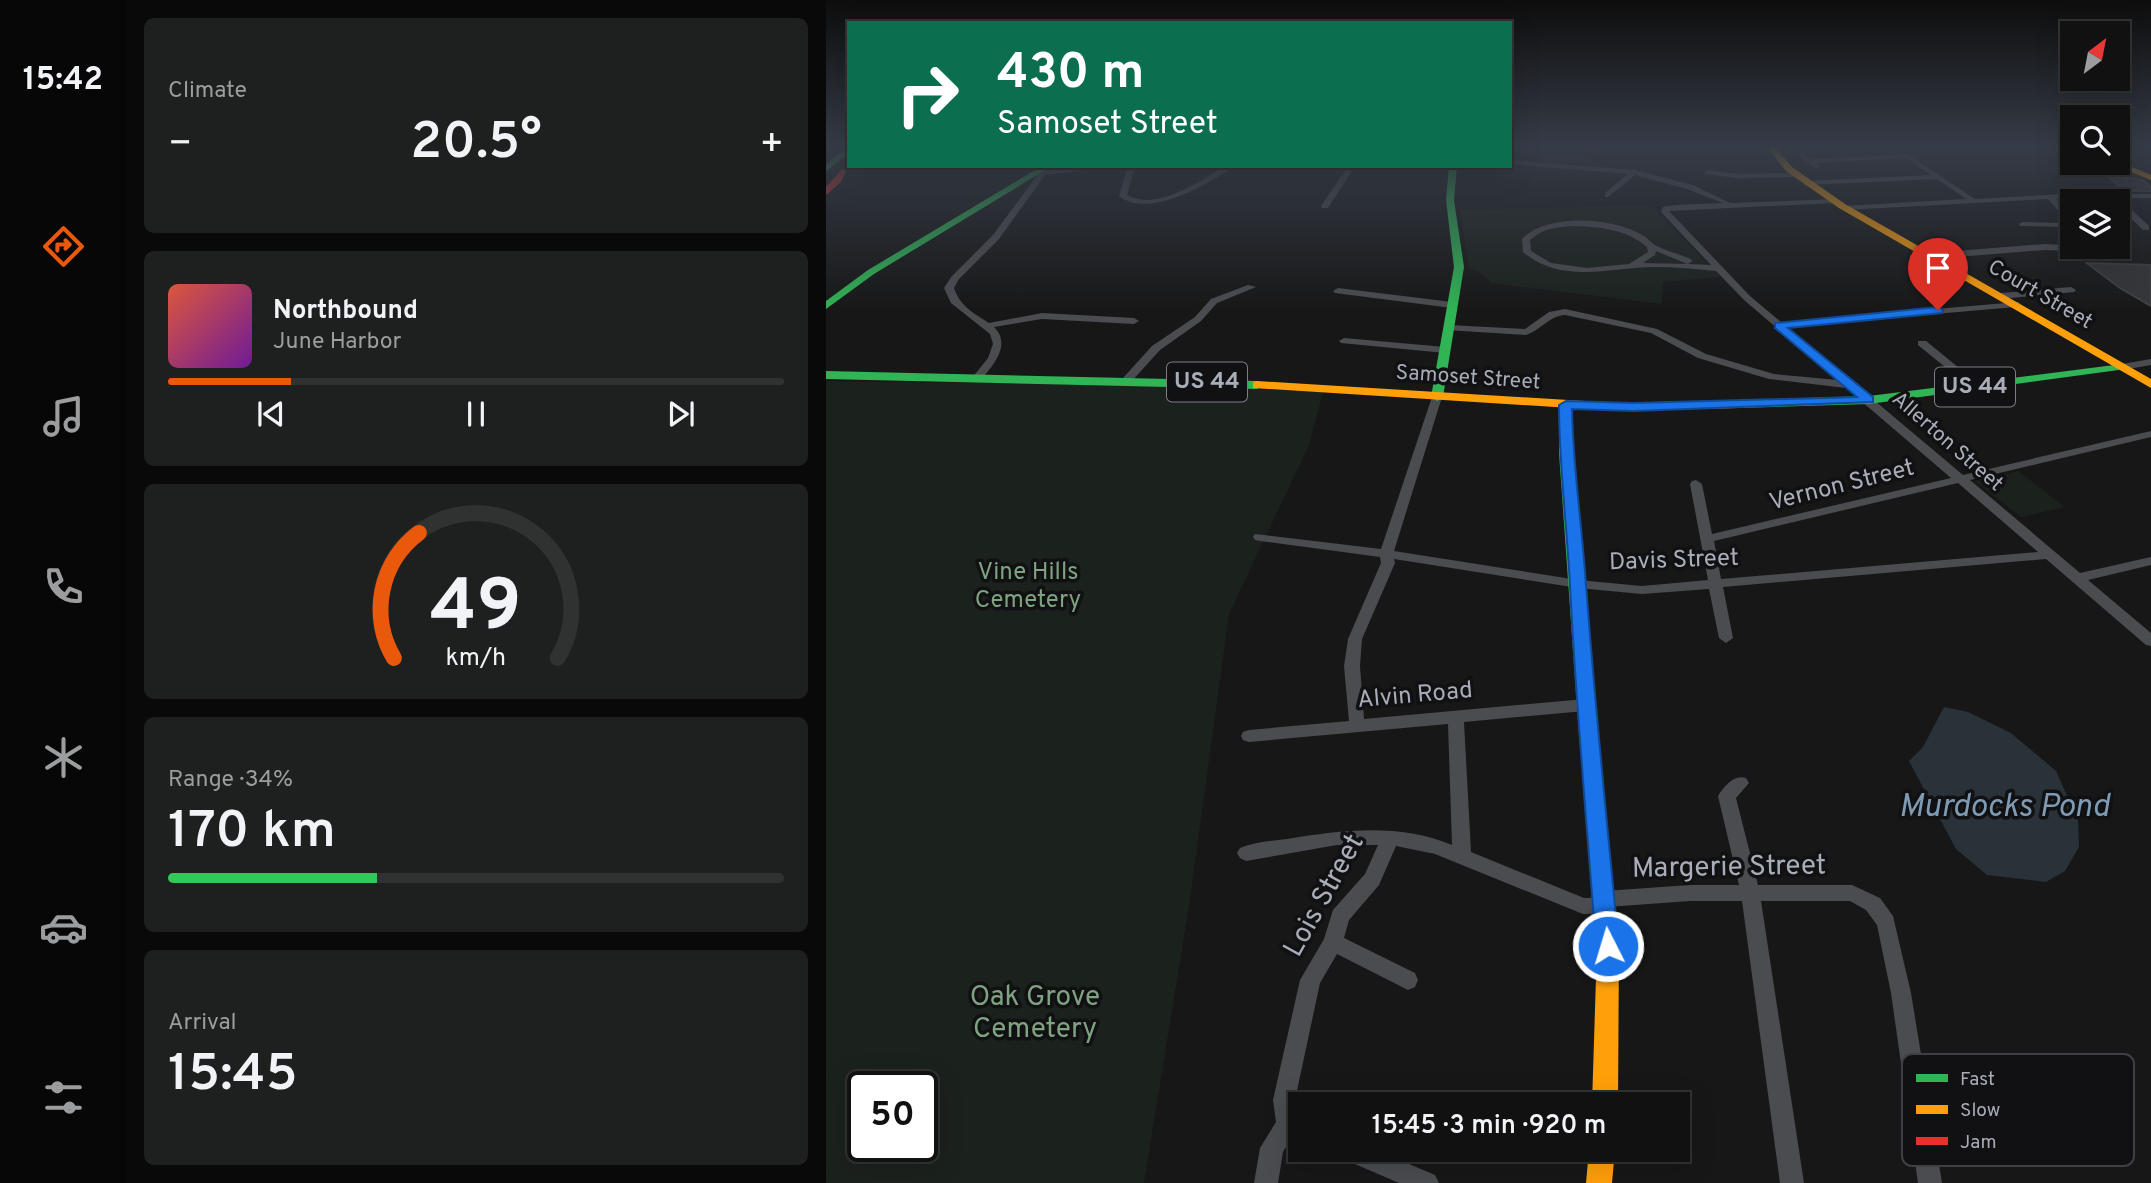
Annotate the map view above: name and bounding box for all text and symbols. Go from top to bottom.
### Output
north arrow [2060,21,2130,91]
map controls [2060,21,2130,259]
text: 430 m [997,44,1145,106]
icon: right [882,49,973,140]
text: 15:42 [23,61,103,101]
text: Climate [168,77,247,106]
text: Samoset Street [997,105,1218,145]
button: search [2060,105,2130,175]
text: 20.5° [410,111,542,177]
text: − [168,121,193,170]
text: + [759,121,784,170]
button: layers [2060,189,2130,259]
icon: directions [39,222,88,271]
pin [1908,238,1968,310]
icon: arrive [1919,249,1957,287]
street label: Court Street [1983,254,2097,336]
text: Northbound [273,295,418,328]
text: June Harbor [273,328,401,357]
street label: Samoset Street [1395,359,1541,397]
road number: US 44 [1167,362,1247,402]
road number: US 44 [1935,368,2015,406]
street label: Allerton Street [1886,386,2008,498]
icon: music [39,392,88,441]
icon: previous [252,395,290,433]
icon: pause [457,395,495,433]
icon: next [662,395,700,433]
street label: Vernon Street [1767,454,1917,518]
street label: Davis Street [1609,544,1739,578]
park label: Vine Hills Cemetery [975,558,1081,616]
icon: phone [39,562,88,611]
text: 49 [430,564,522,656]
text: km/h [446,642,506,674]
street label: Alvin Road [1356,676,1474,716]
icon: climate [39,733,88,782]
text: Range · 34% [168,766,293,795]
water label: Murdocks Pond [1899,788,2111,828]
text: 170 km [168,800,336,866]
street label: Lois Street [1276,828,1374,964]
street label: Margerie Street [1631,848,1827,888]
icon: car [39,903,88,952]
position arrow [1571,909,1645,983]
park label: Oak Grove Cemetery [970,980,1100,1048]
text: Arrival [168,1009,237,1038]
text: 15:45 [168,1043,298,1109]
legend [1902,1054,2134,1166]
text: Fast [1960,1068,1995,1092]
speed limit sign: 50 [847,1071,938,1162]
icon: filters [39,1073,88,1122]
text: Slow [1960,1099,2000,1123]
text: 15:45 · 3 min · 920 m [1372,1110,1606,1143]
text: Jam [1960,1131,1997,1155]

